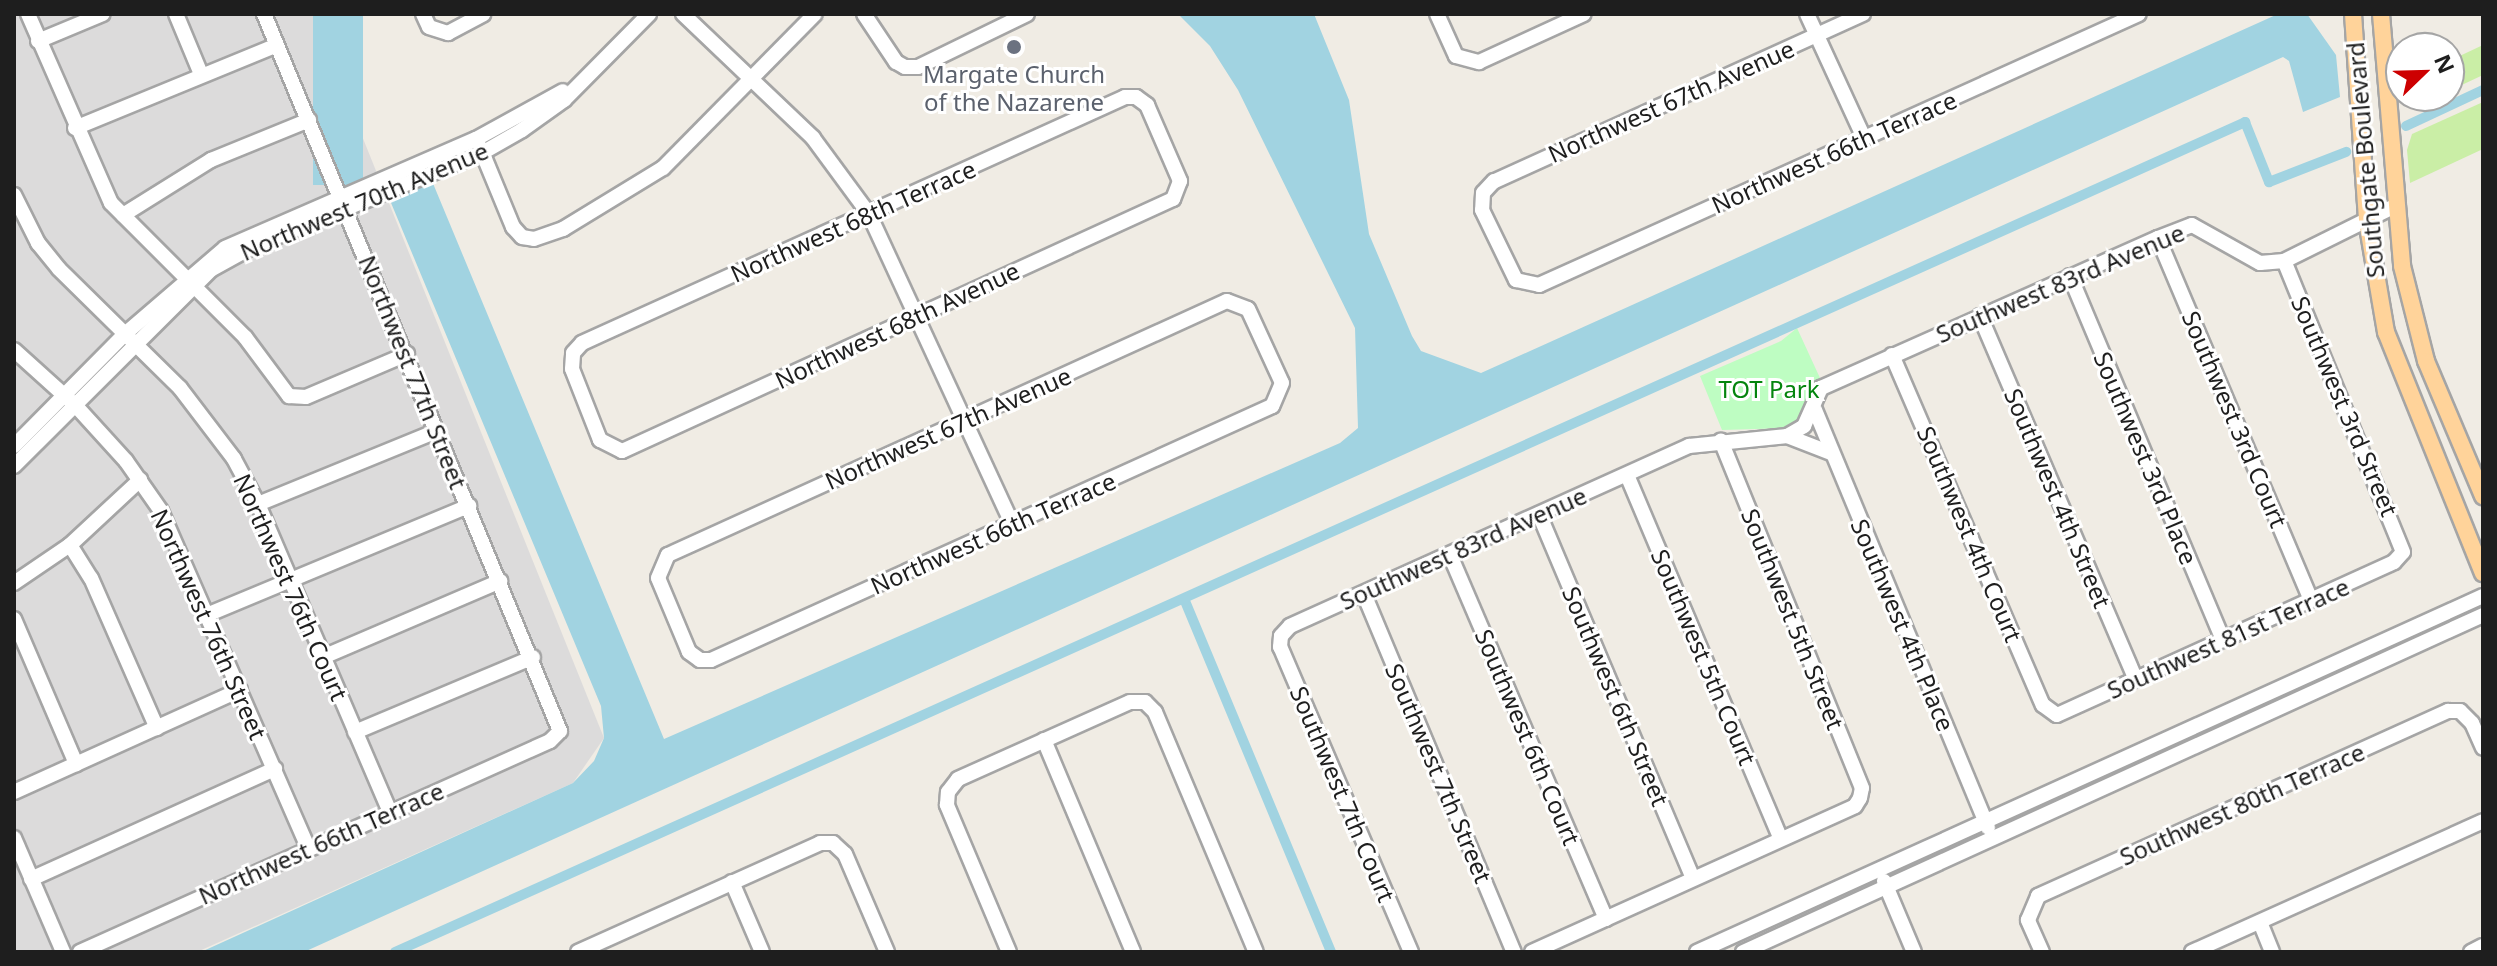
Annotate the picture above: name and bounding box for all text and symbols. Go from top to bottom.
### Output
north arrow [2385,32,2465,112]
street label: Northwest 67th Avenue [1543,34,1799,168]
marker: Margate Church of the Nazarene [1005,38,1023,56]
street label: Southgate Boulevard [2340,41,2390,279]
text: N [2428,49,2463,77]
place label: Margate Church of the Nazarene [923,60,1105,116]
street label: Northwest 66th Terrace [1707,85,1961,219]
street label: Northwest 70th Avenue [236,136,492,266]
street label: Northwest 68th Terrace [726,154,980,288]
street label: Southwest 83rd Avenue [1931,218,2189,348]
street label: Northwest 77th Street [353,251,473,493]
street label: Northwest 68th Avenue [770,256,1024,394]
street label: Southwest 3rd Street [2286,292,2404,520]
street label: Southwest 3rd Court [2176,307,2294,531]
street label: Southwest 3rd Place [2088,347,2204,569]
street label: Northwest 67th Avenue [820,361,1076,495]
park label: TOT Park [1718,375,1820,403]
street label: Southwest 4th Street [1999,384,2117,612]
street label: Southwest 4th Court [1912,422,2028,646]
street label: Northwest 66th Terrace [866,466,1120,600]
street label: Northwest 76th Court [228,469,354,705]
street label: Southwest 83rd Avenue [1335,481,1591,615]
street label: Northwest 76th Street [145,504,273,744]
street label: Southwest 5th Street [1736,505,1850,733]
street label: Southwest 4th Place [1845,515,1961,735]
street label: Southwest 5th Court [1646,545,1762,769]
street label: Southwest 81st Terrace [2103,572,2353,704]
street label: Southwest 6th Street [1557,582,1675,810]
street label: Southwest 6th Court [1470,625,1586,849]
street label: Southwest 7th Street [1380,659,1498,887]
street label: Southwest 7th Court [1285,682,1401,906]
street label: Southwest 80th Terrace [2115,737,2369,871]
street label: Northwest 66th Terrace [194,776,448,910]

